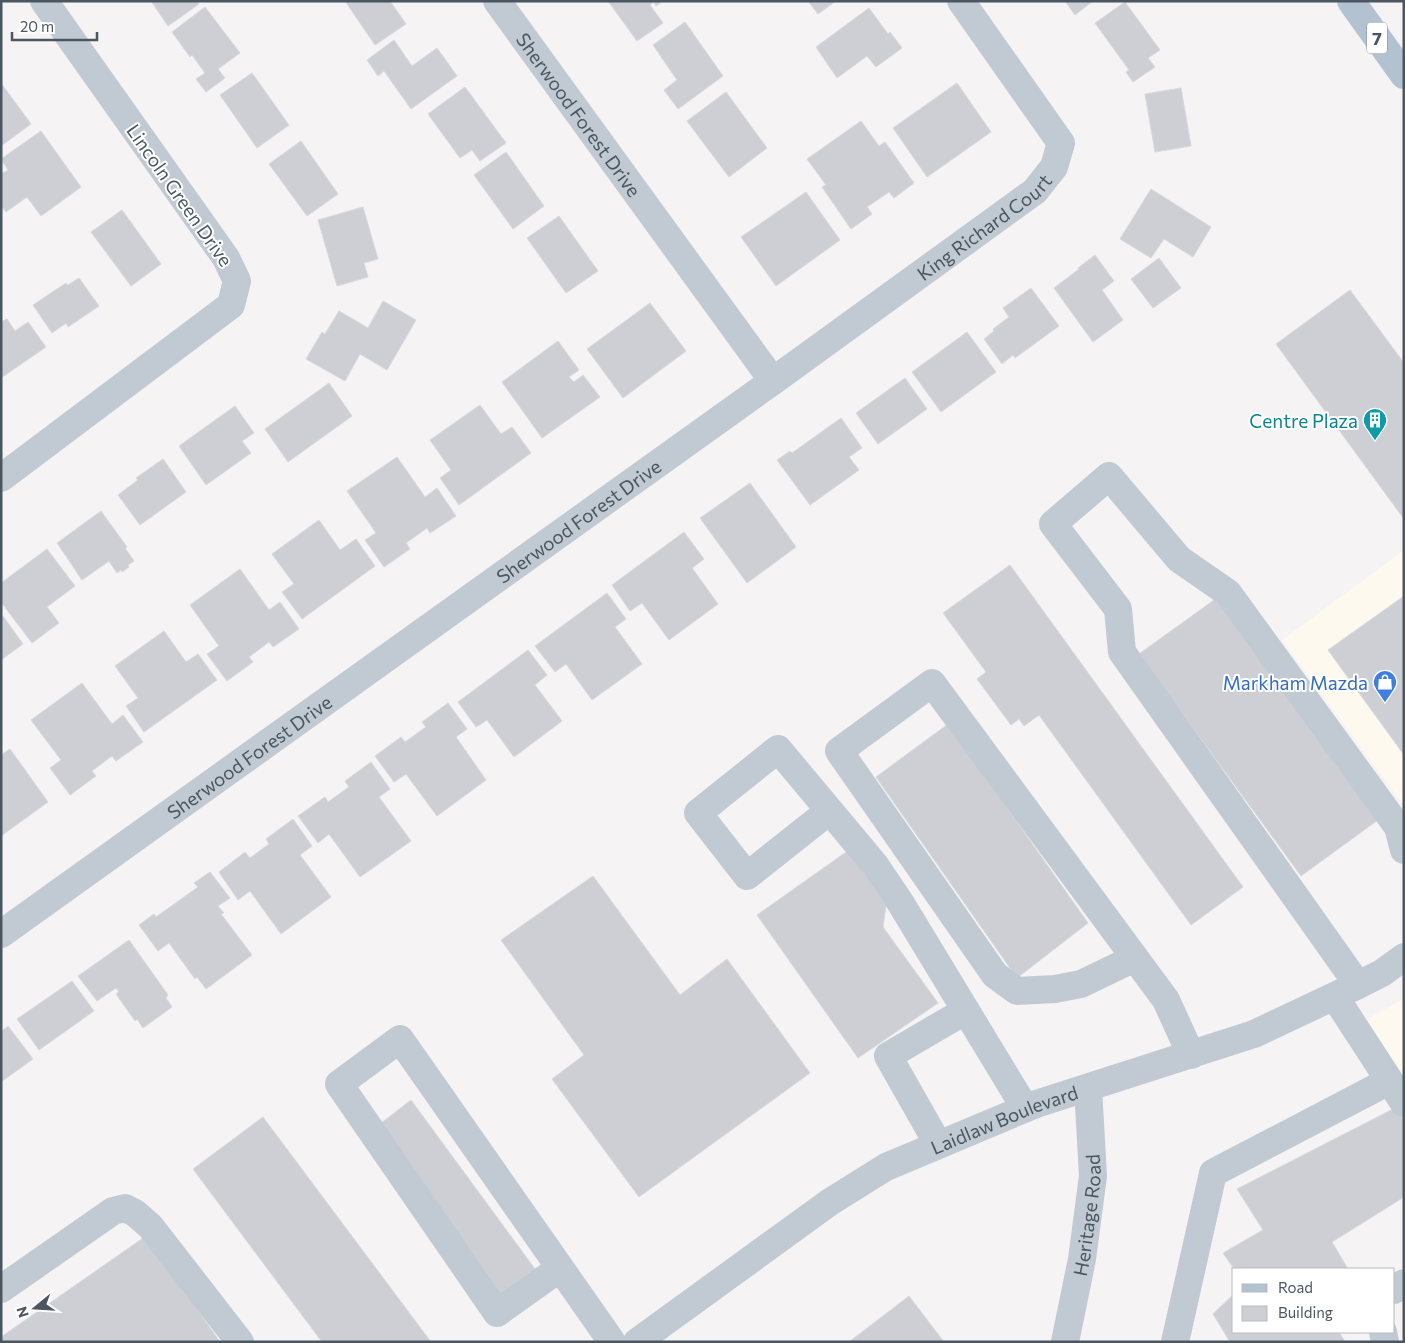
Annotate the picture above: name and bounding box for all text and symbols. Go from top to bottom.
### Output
scale bar [12,10,98,42]
text: 20 m [20,17,54,35]
road number: 7 [1367,22,1387,54]
street label: Sherwood Forest Drive [512,28,646,201]
street label: Lincoln Green Drive [122,119,238,271]
street label: King Richard Court [912,169,1056,285]
building icon: Centre Plaza [1362,407,1388,441]
place label: Centre Plaza [1249,409,1358,432]
street label: Sherwood Forest Drive [491,454,665,587]
shop icon: Markham Mazda [1372,669,1398,703]
place label: Markham Mazda [1223,671,1368,694]
street label: Sherwood Forest Drive [162,690,336,823]
street label: Laidlaw Boulevard [927,1080,1081,1159]
street label: Heritage Road [1067,1153,1105,1278]
legend [1232,1268,1395,1333]
text: Road [1278,1278,1313,1296]
north arrow [10,1283,60,1333]
text: Building [1278,1303,1333,1321]
text: N [12,1305,32,1320]

